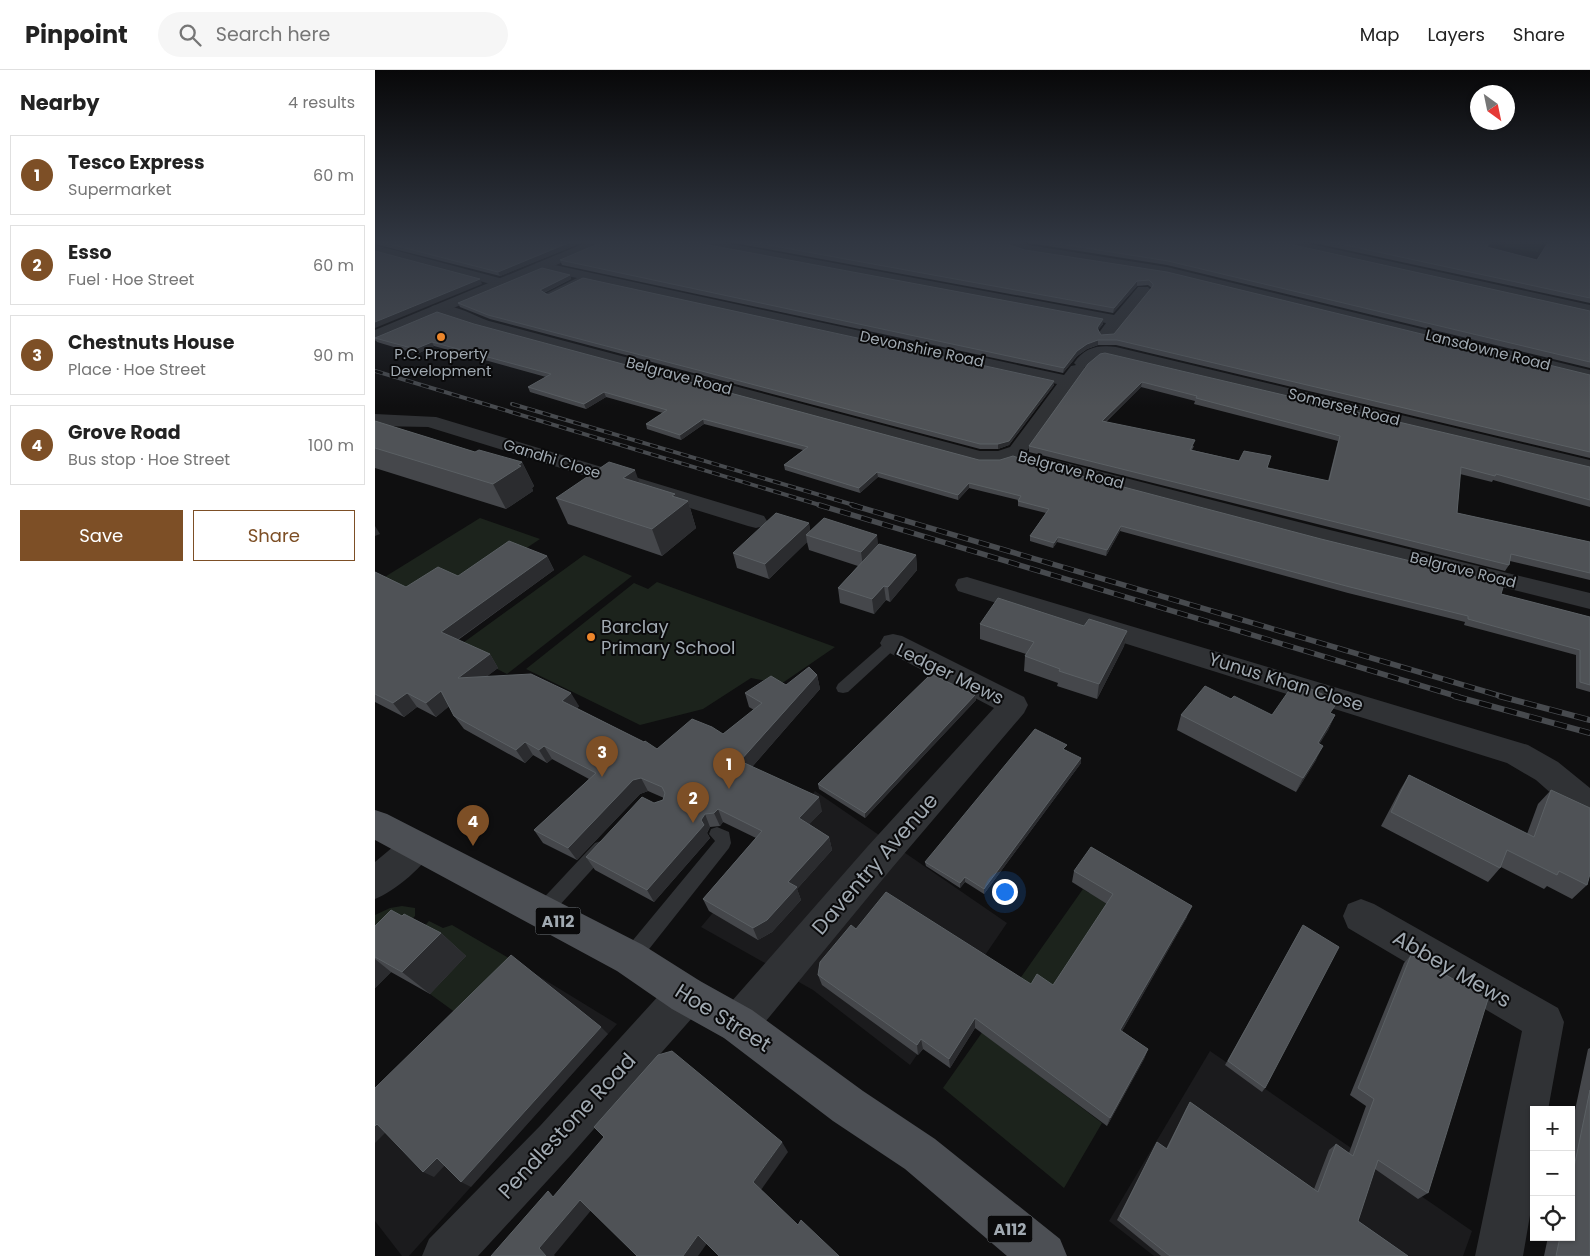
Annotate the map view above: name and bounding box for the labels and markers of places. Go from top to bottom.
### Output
marker: P.C. Property Development [435,331,447,343]
place label: P.C. Property Development [391,343,491,381]
place label: Barclay Primary School [601,614,735,660]
marker: Barclay Primary School [585,631,597,643]
pin: 3 [586,736,618,777]
pin: 1 [713,748,745,789]
pin: 2 [677,782,709,823]
pin: 4 [457,805,489,846]

